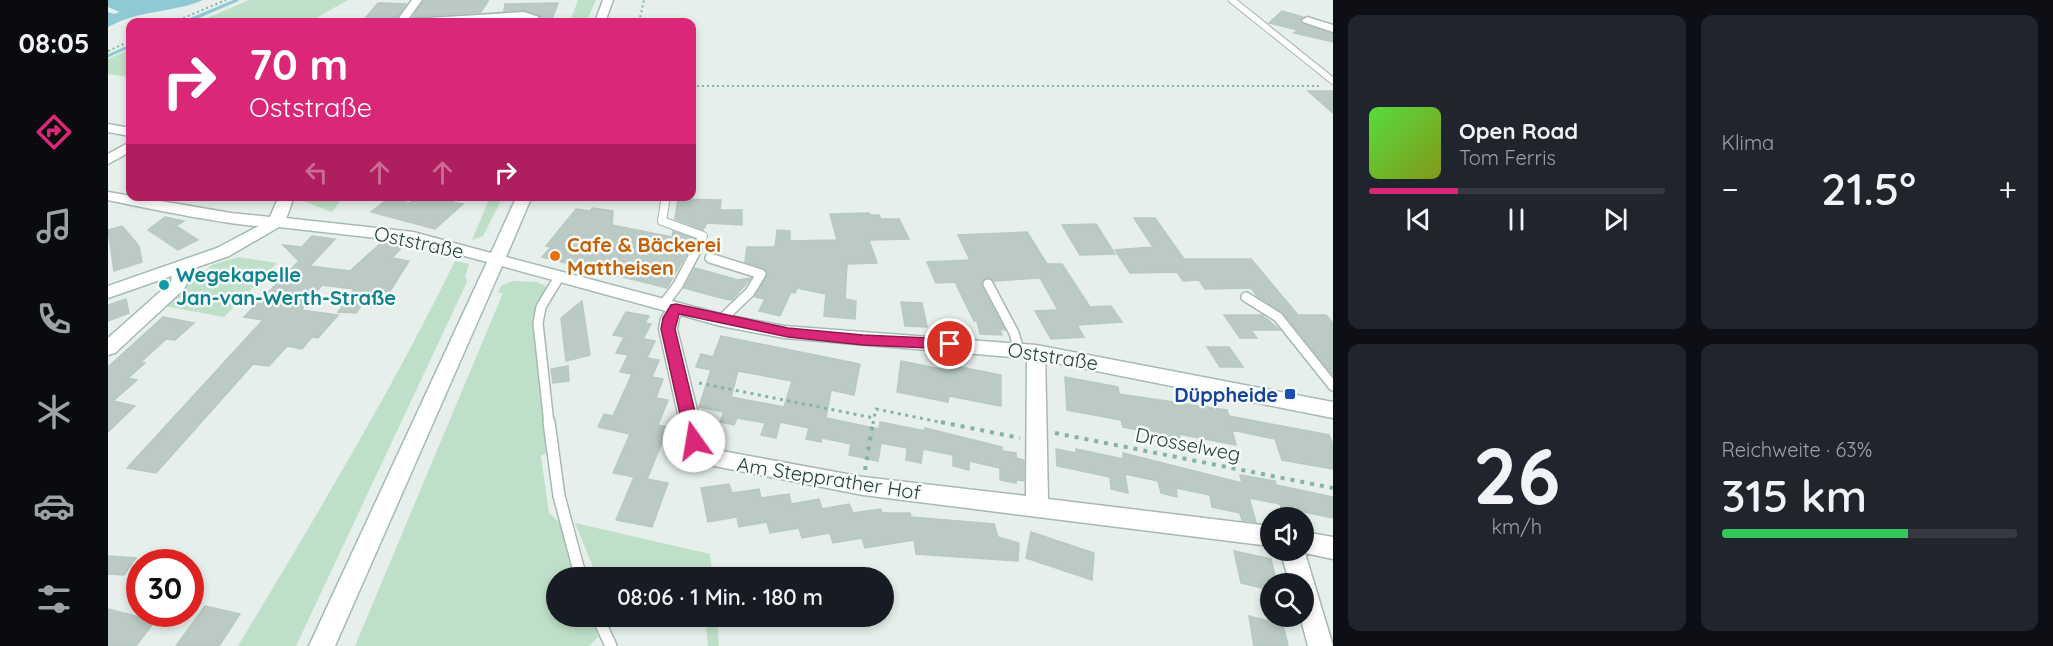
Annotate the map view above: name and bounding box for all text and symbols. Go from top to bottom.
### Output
text: 08:05 [19,26,89,60]
text: 70 m [249,38,348,91]
icon: right [150,42,228,120]
text: Oststraße [249,90,372,124]
icon: directions [33,111,75,153]
text: Open Road [1459,117,1578,145]
text: Klima [1722,130,1774,155]
text: Tom Ferris [1459,145,1556,170]
icon: left [300,156,333,189]
icon: ahead [363,156,396,189]
icon: ahead [426,156,459,189]
icon: right [489,156,522,189]
text: 21.5° [1821,160,1916,216]
text: − [1722,168,1739,209]
text: + [1998,168,2017,209]
icon: previous [1402,203,1435,236]
icon: pause [1500,203,1533,236]
icon: next [1599,203,1632,236]
icon: music [33,205,75,247]
street label: Oststraße [372,220,466,264]
place label: Cafe & Bäckerei Mattheisen [567,232,721,280]
marker: Cafe & Bäckerei Mattheisen [548,249,562,263]
place label: Wegekapelle Jan-van-Werth-Straße [176,262,396,310]
marker: Wegekapelle Jan-van-Werth-Straße [157,278,171,292]
icon: phone [33,298,75,340]
pin [924,318,975,369]
icon: arrive [933,327,966,360]
street label: Oststraße [1006,337,1100,375]
place label: Düppheide [1174,382,1278,407]
marker: Düppheide [1283,387,1297,401]
icon: climate [33,391,75,433]
position arrow [662,409,726,473]
street label: Drosselweg [1133,422,1243,466]
text: 26 [1473,426,1561,524]
text: Reichweite · 63% [1722,437,1872,462]
street label: Am Stepprather Hof [735,451,923,505]
text: 315 km [1722,467,1867,523]
icon: car [33,485,75,527]
map controls [1260,507,1314,627]
button: sound [1260,507,1314,561]
text: km/h [1491,514,1542,539]
speed limit sign: 30 [126,549,204,627]
button: search [1260,573,1314,627]
icon: filters [33,578,75,620]
text: 08:06 · 1 Min. · 180 m [617,583,823,611]

